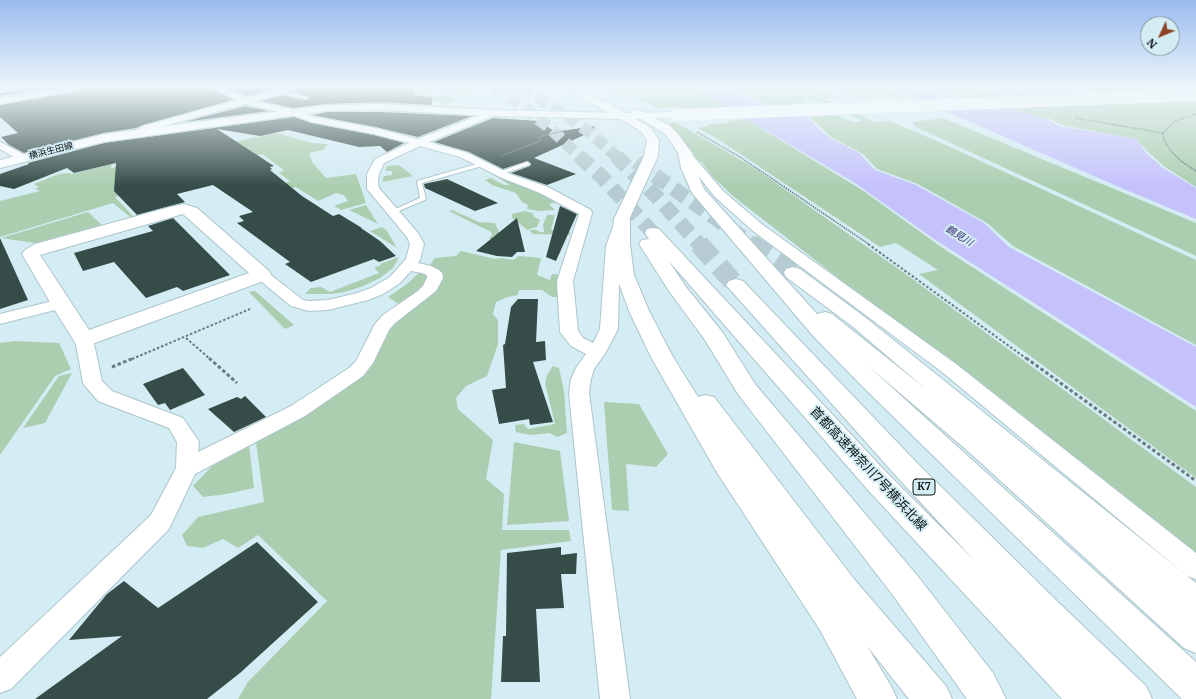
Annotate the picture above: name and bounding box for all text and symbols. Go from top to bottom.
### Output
north arrow [1140,16,1180,56]
text: N [1144,36,1160,52]
street label: 横浜生田線 [28,140,74,162]
water label: 鶴見川 [943,223,975,249]
street label: 首都高速神奈川7号横浜北線 [807,404,929,534]
road number: K7 [913,479,935,495]

